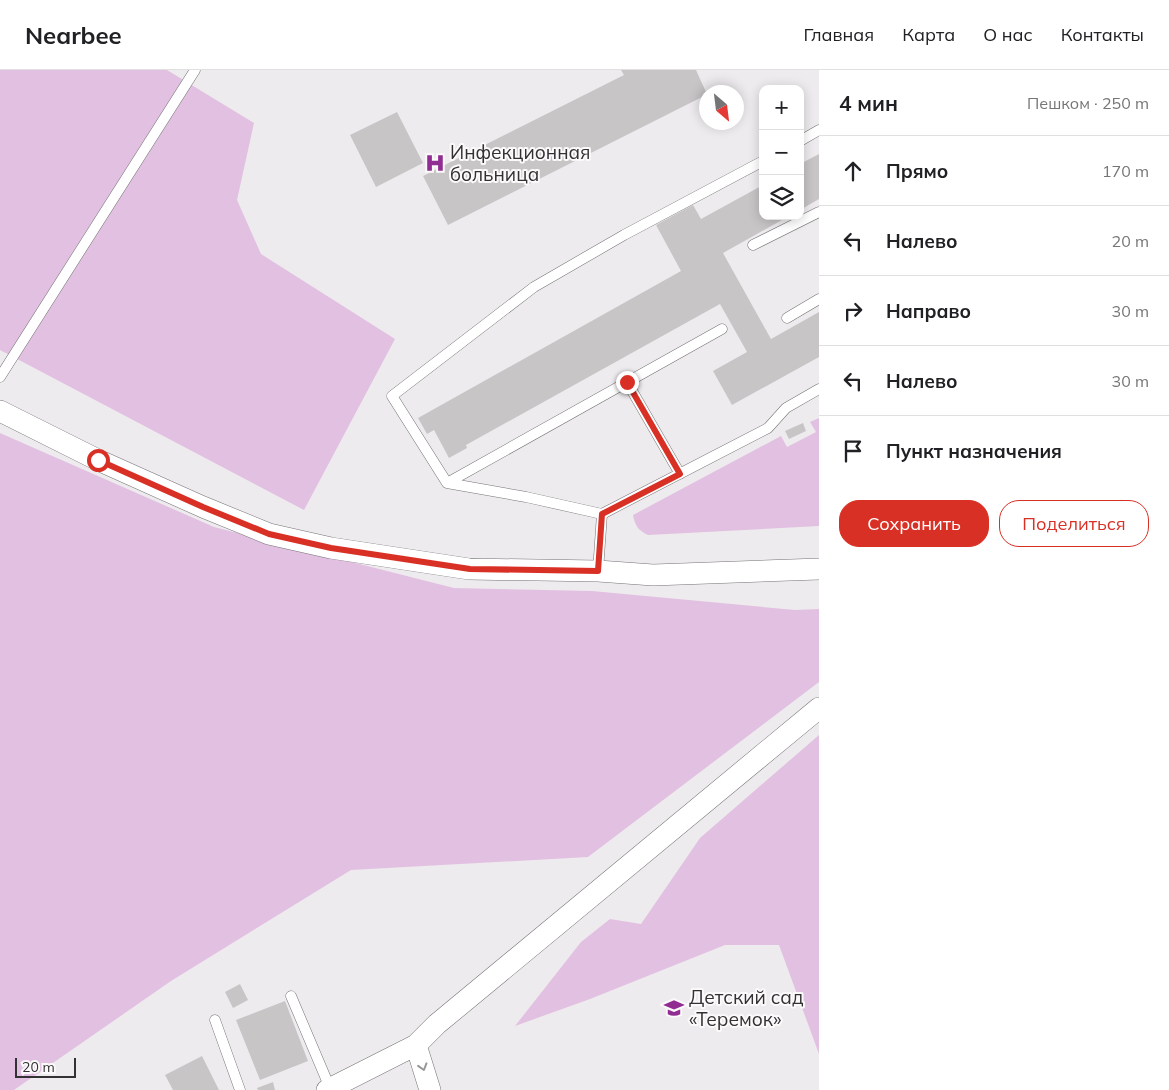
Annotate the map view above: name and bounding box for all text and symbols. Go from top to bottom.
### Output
text: Nearbee [25,20,122,50]
text: Главная [804,23,874,46]
text: Карта [902,23,955,46]
text: О нас [983,23,1033,46]
text: Контакты [1061,23,1144,46]
north arrow [699,85,744,130]
map controls [759,85,804,220]
button: + [759,85,804,130]
text: 4 мин [839,90,898,116]
text: Пешком · 250 m [1027,93,1149,113]
button: − [759,130,804,175]
place label: Инфекционная больница [450,140,591,186]
hospital icon: Инфекционная больница [424,152,446,174]
icon: ahead [839,157,867,185]
text: Прямо [886,159,948,183]
text: 170 m [1102,161,1149,181]
button: layers [759,175,804,220]
icon: left [839,227,867,255]
text: Налево [886,229,958,253]
text: 20 m [1112,231,1149,251]
icon: right [839,297,867,325]
text: Направо [886,299,971,323]
text: 30 m [1112,301,1149,321]
icon: left [839,367,867,395]
text: Налево [886,369,958,393]
route end [616,371,639,394]
text: 30 m [1112,371,1149,391]
icon: arrive [839,437,867,465]
text: Пункт назначения [886,439,1062,463]
route start [87,449,110,472]
button: Сохранить [839,500,989,547]
button: Поделиться [999,500,1149,547]
place label: Детский сад «Теремок» [689,985,804,1031]
school or university icon: Детский сад «Теремок» [663,997,685,1019]
scale bar [15,1055,76,1078]
text: 20 m [22,1058,55,1076]
one-way arrow [418,1063,428,1071]

